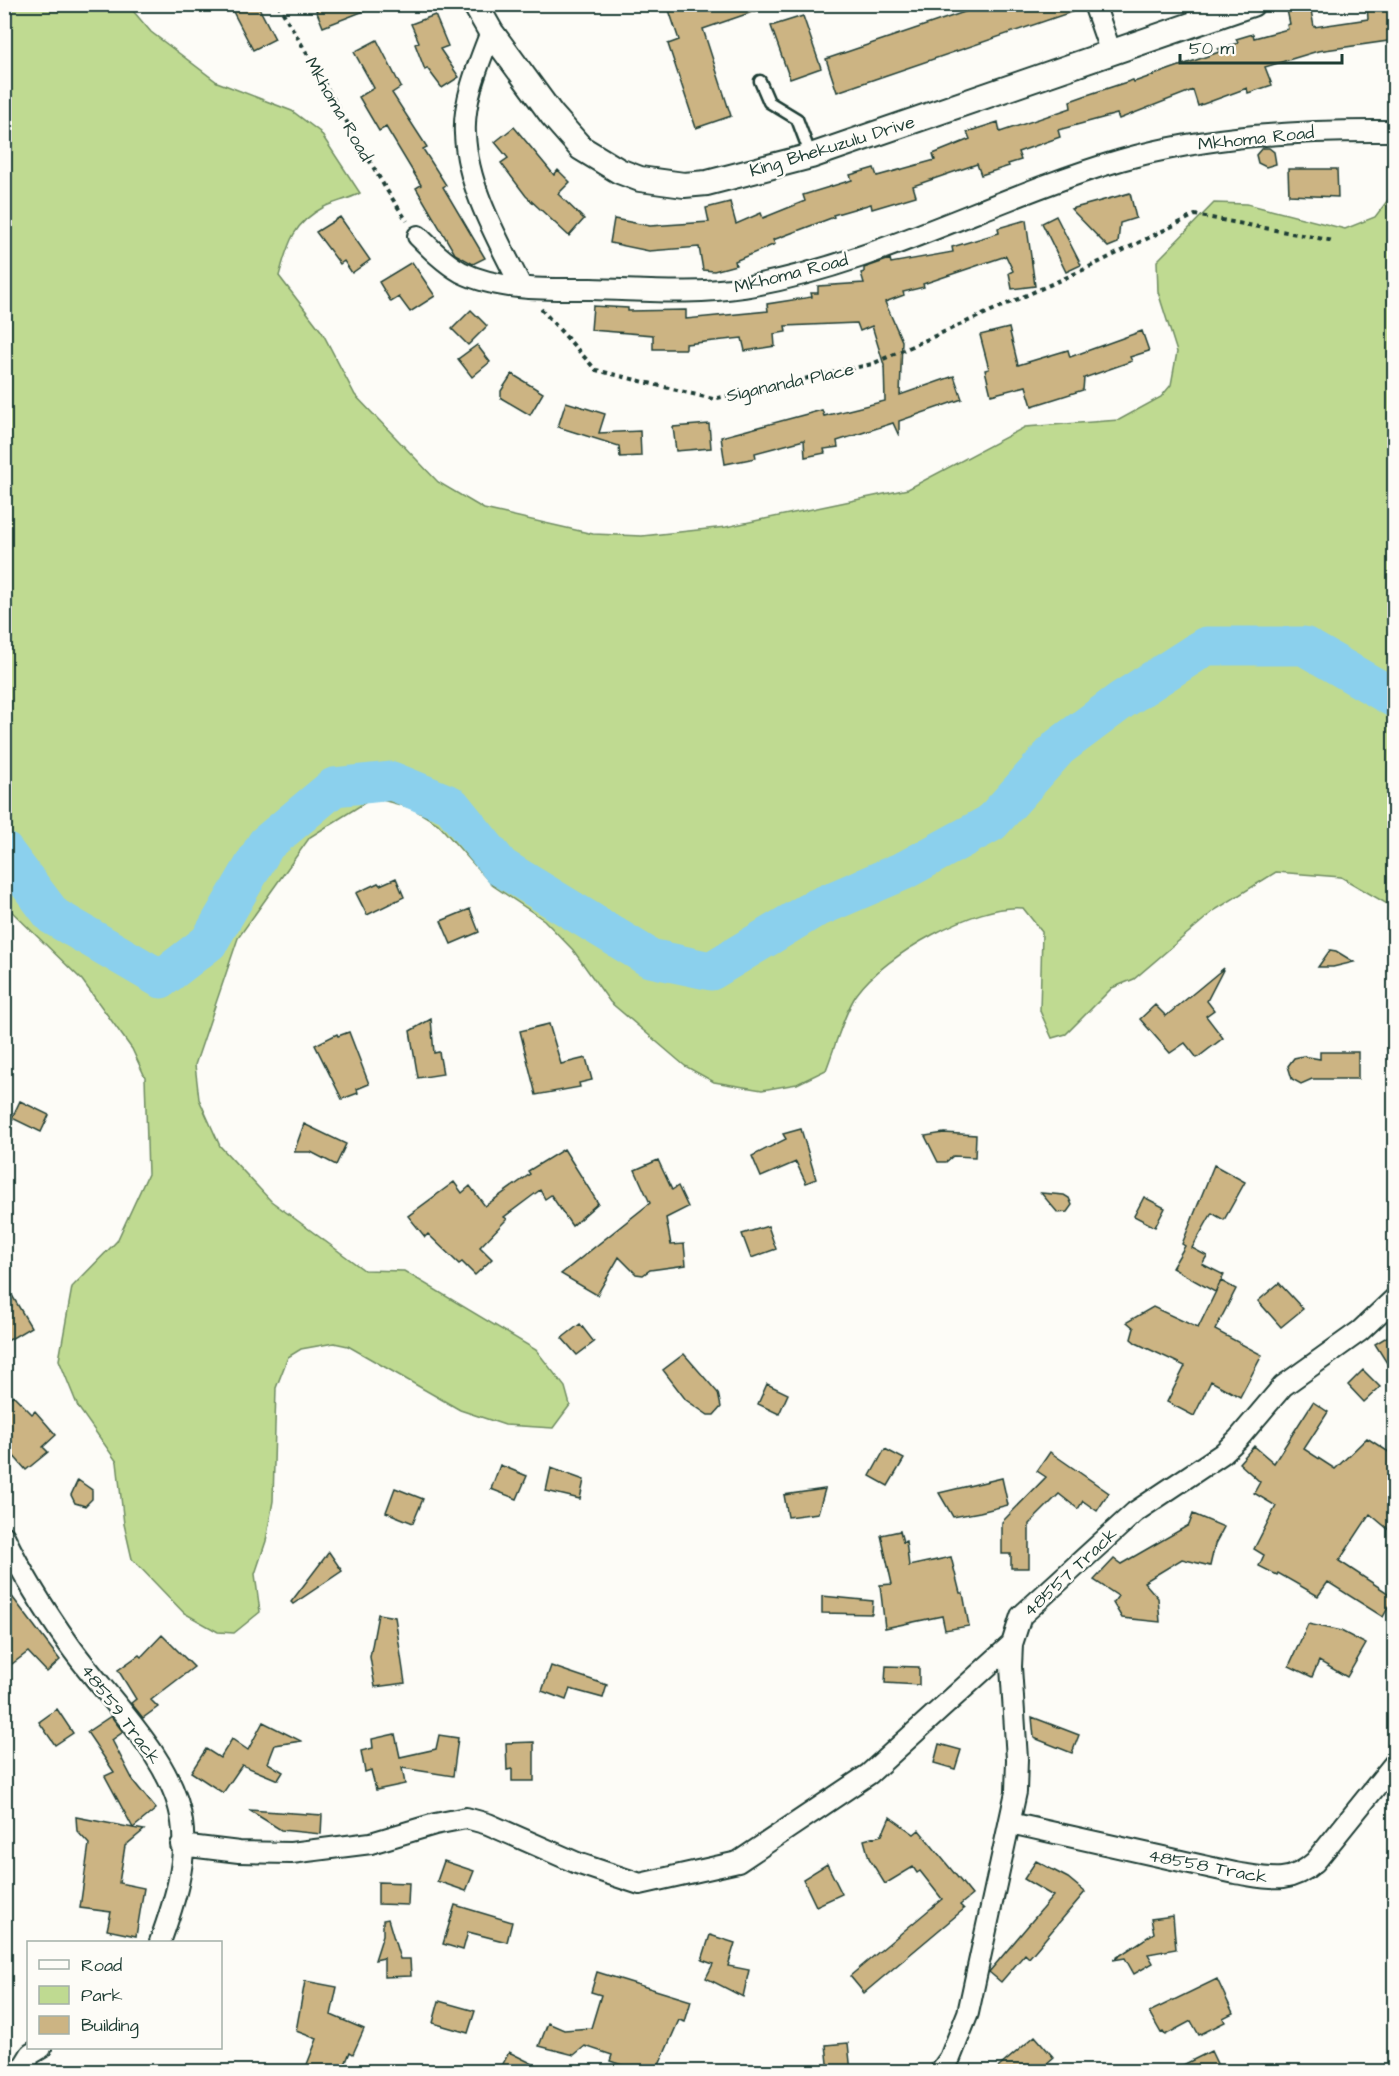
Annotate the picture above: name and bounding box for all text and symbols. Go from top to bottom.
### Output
scale bar [1180,27,1342,65]
text: 50 m [1189,36,1234,61]
street label: Mkhoma Road [299,52,379,166]
street label: King Bhekuzulu Drive [747,109,918,184]
street label: Mkhoma Road [1197,120,1315,157]
street label: Mkhoma Road [731,247,851,300]
street label: Sigananda Place [724,357,857,409]
street label: 48557 Track [1018,1522,1123,1623]
street label: 48559 Track [75,1659,167,1770]
street label: 48558 Track [1146,1843,1270,1890]
legend [27,1941,222,2049]
text: Road [81,1953,122,1978]
text: Park [81,1983,123,2008]
text: Building [81,2013,139,2039]

